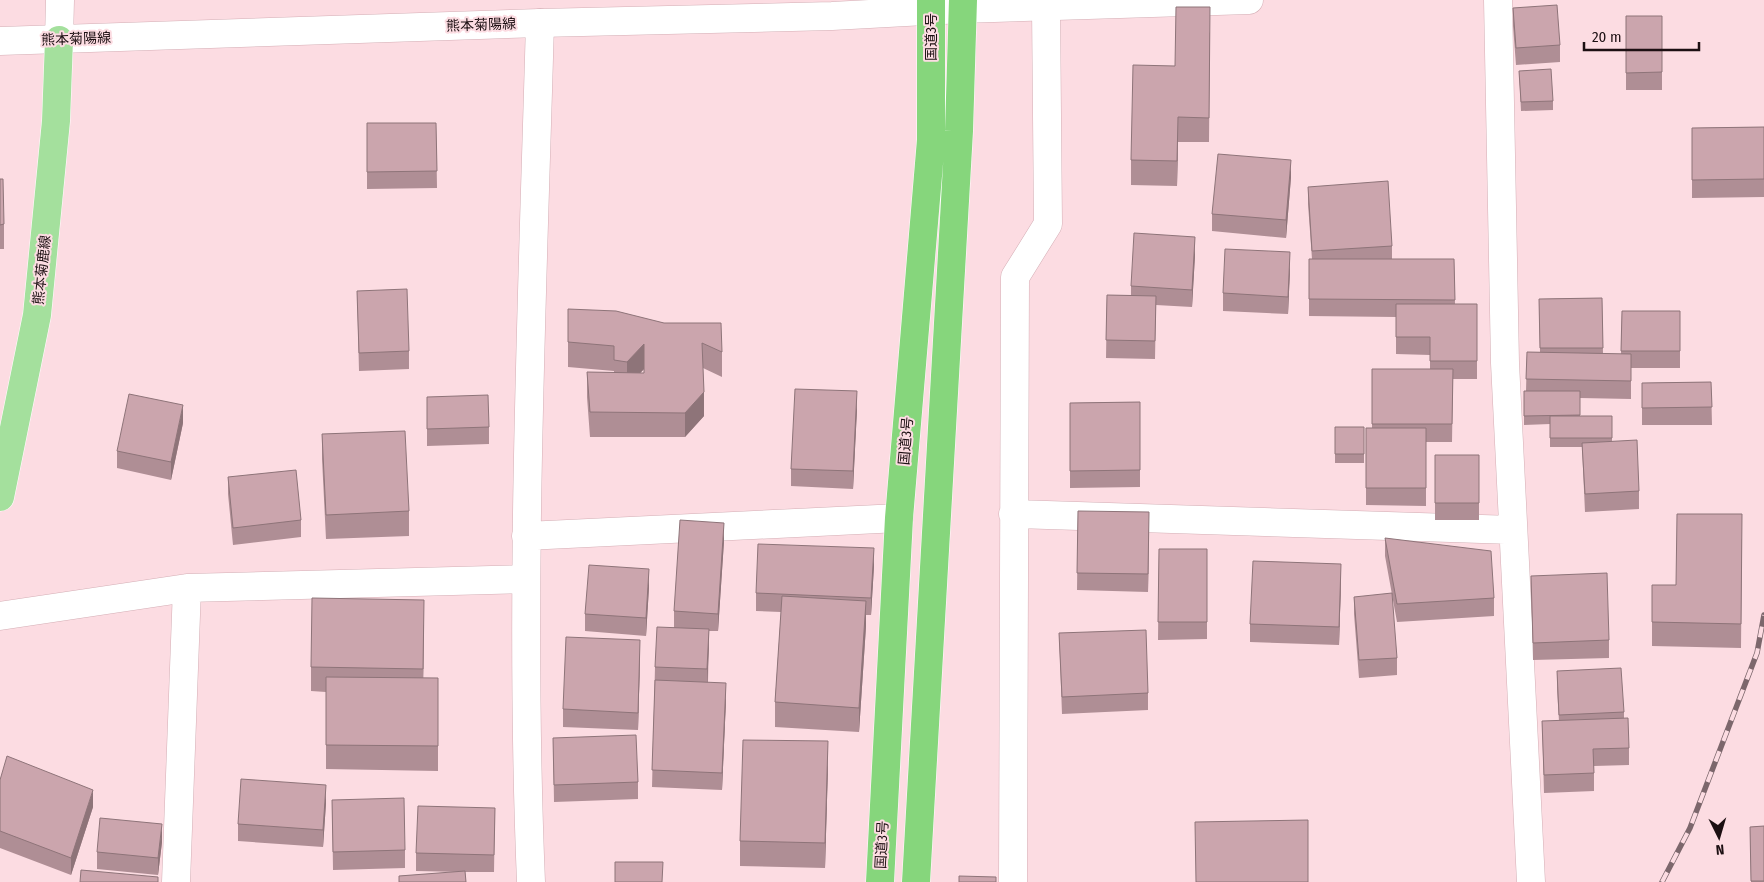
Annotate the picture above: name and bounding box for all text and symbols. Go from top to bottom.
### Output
street label: 国道3号 [923,13,940,61]
street label: 熊本菊陽線 [446,15,516,35]
scale bar [1584,20,1699,52]
text: 20 m [1592,28,1622,46]
street label: 熊本菊陽線 [41,29,111,49]
street label: 熊本菊鹿線 [30,234,54,306]
street label: 国道3号 [895,416,917,466]
north arrow [1694,812,1744,862]
street label: 国道3号 [872,820,892,870]
text: N [1715,841,1725,858]

